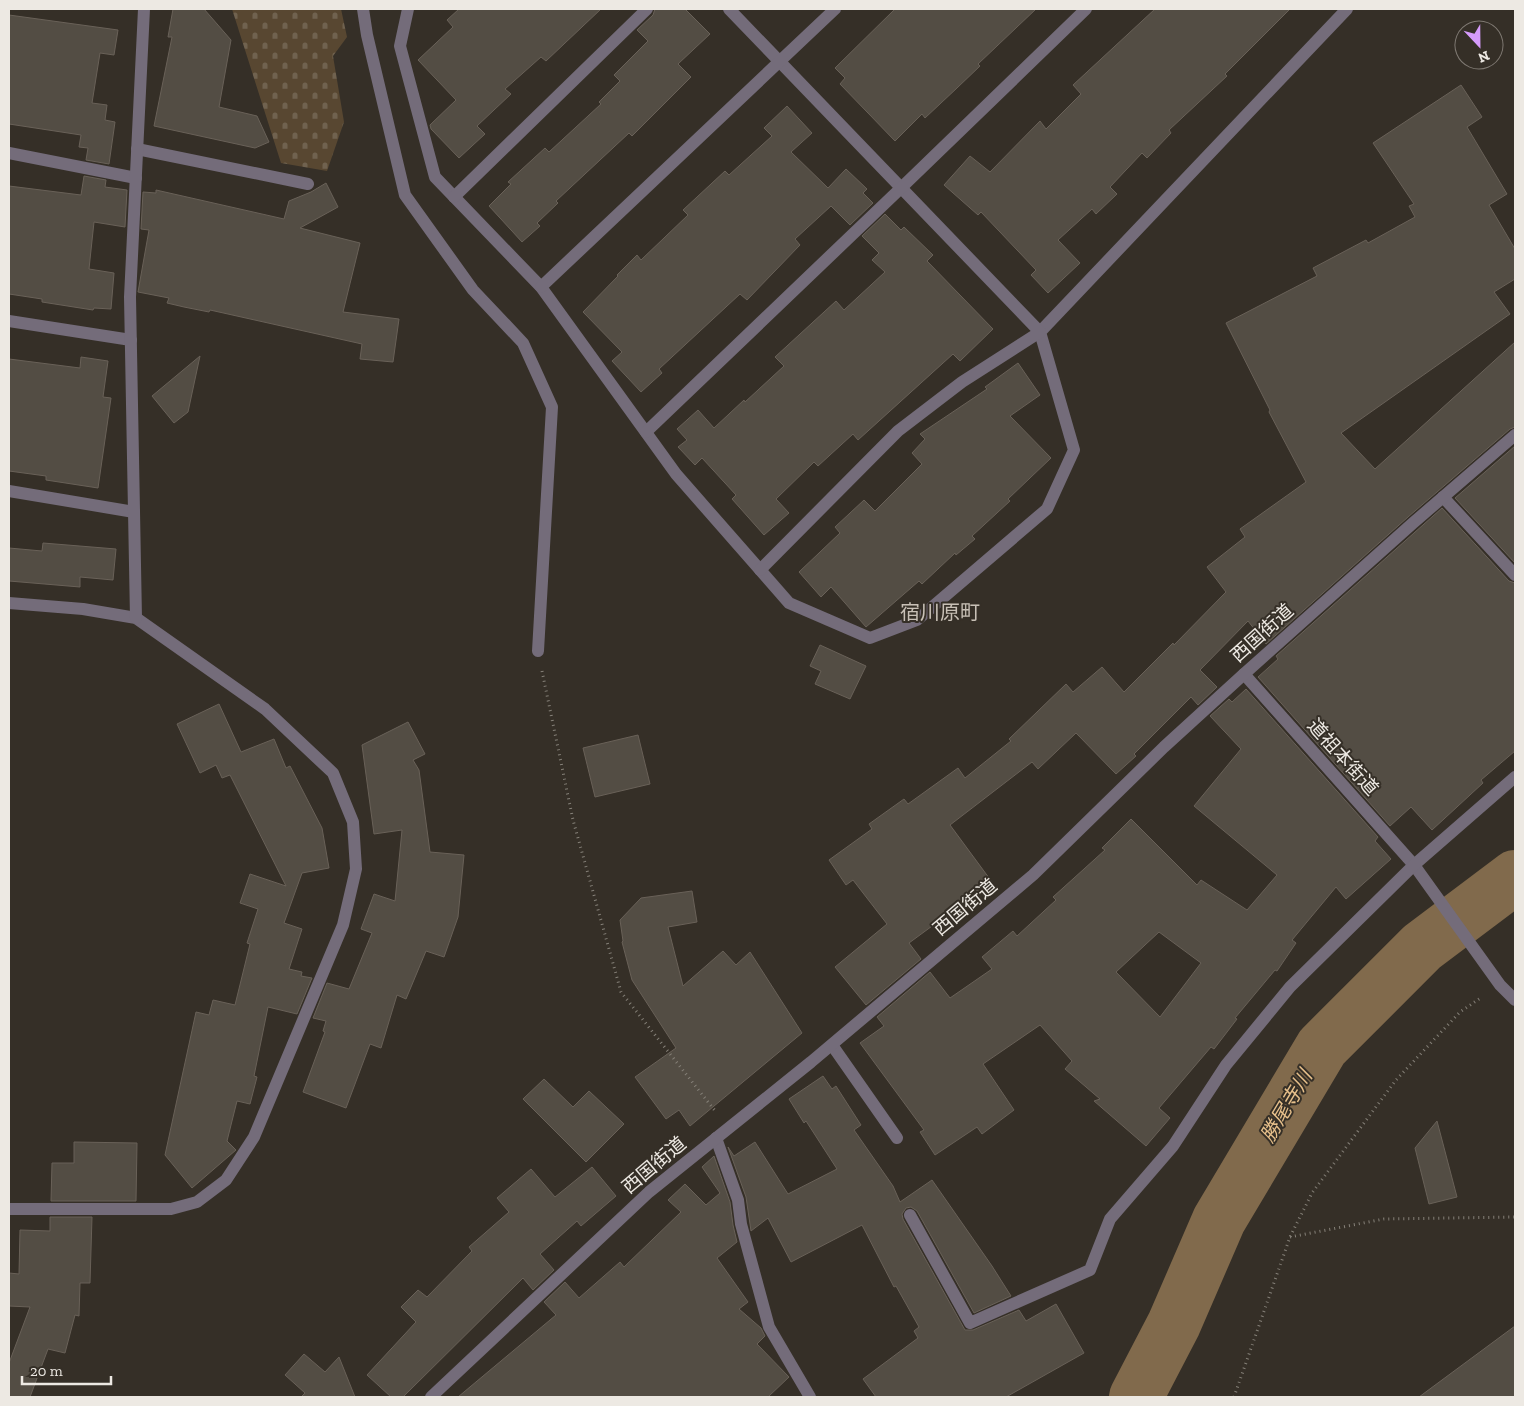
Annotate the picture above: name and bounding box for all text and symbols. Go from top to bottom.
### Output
north arrow [1454,20,1504,70]
text: N [1475,47,1492,67]
street label: 西国街道 [1226,599,1298,667]
district label: 宿川原町 [900,600,980,624]
street label: 道祖本街道 [1303,714,1383,800]
street label: 西国街道 [928,874,1002,940]
water label: 勝尾寺川 [1255,1064,1318,1146]
street label: 西国街道 [617,1132,691,1198]
scale bar [22,1354,111,1386]
text: 20 m [30,1362,63,1380]

